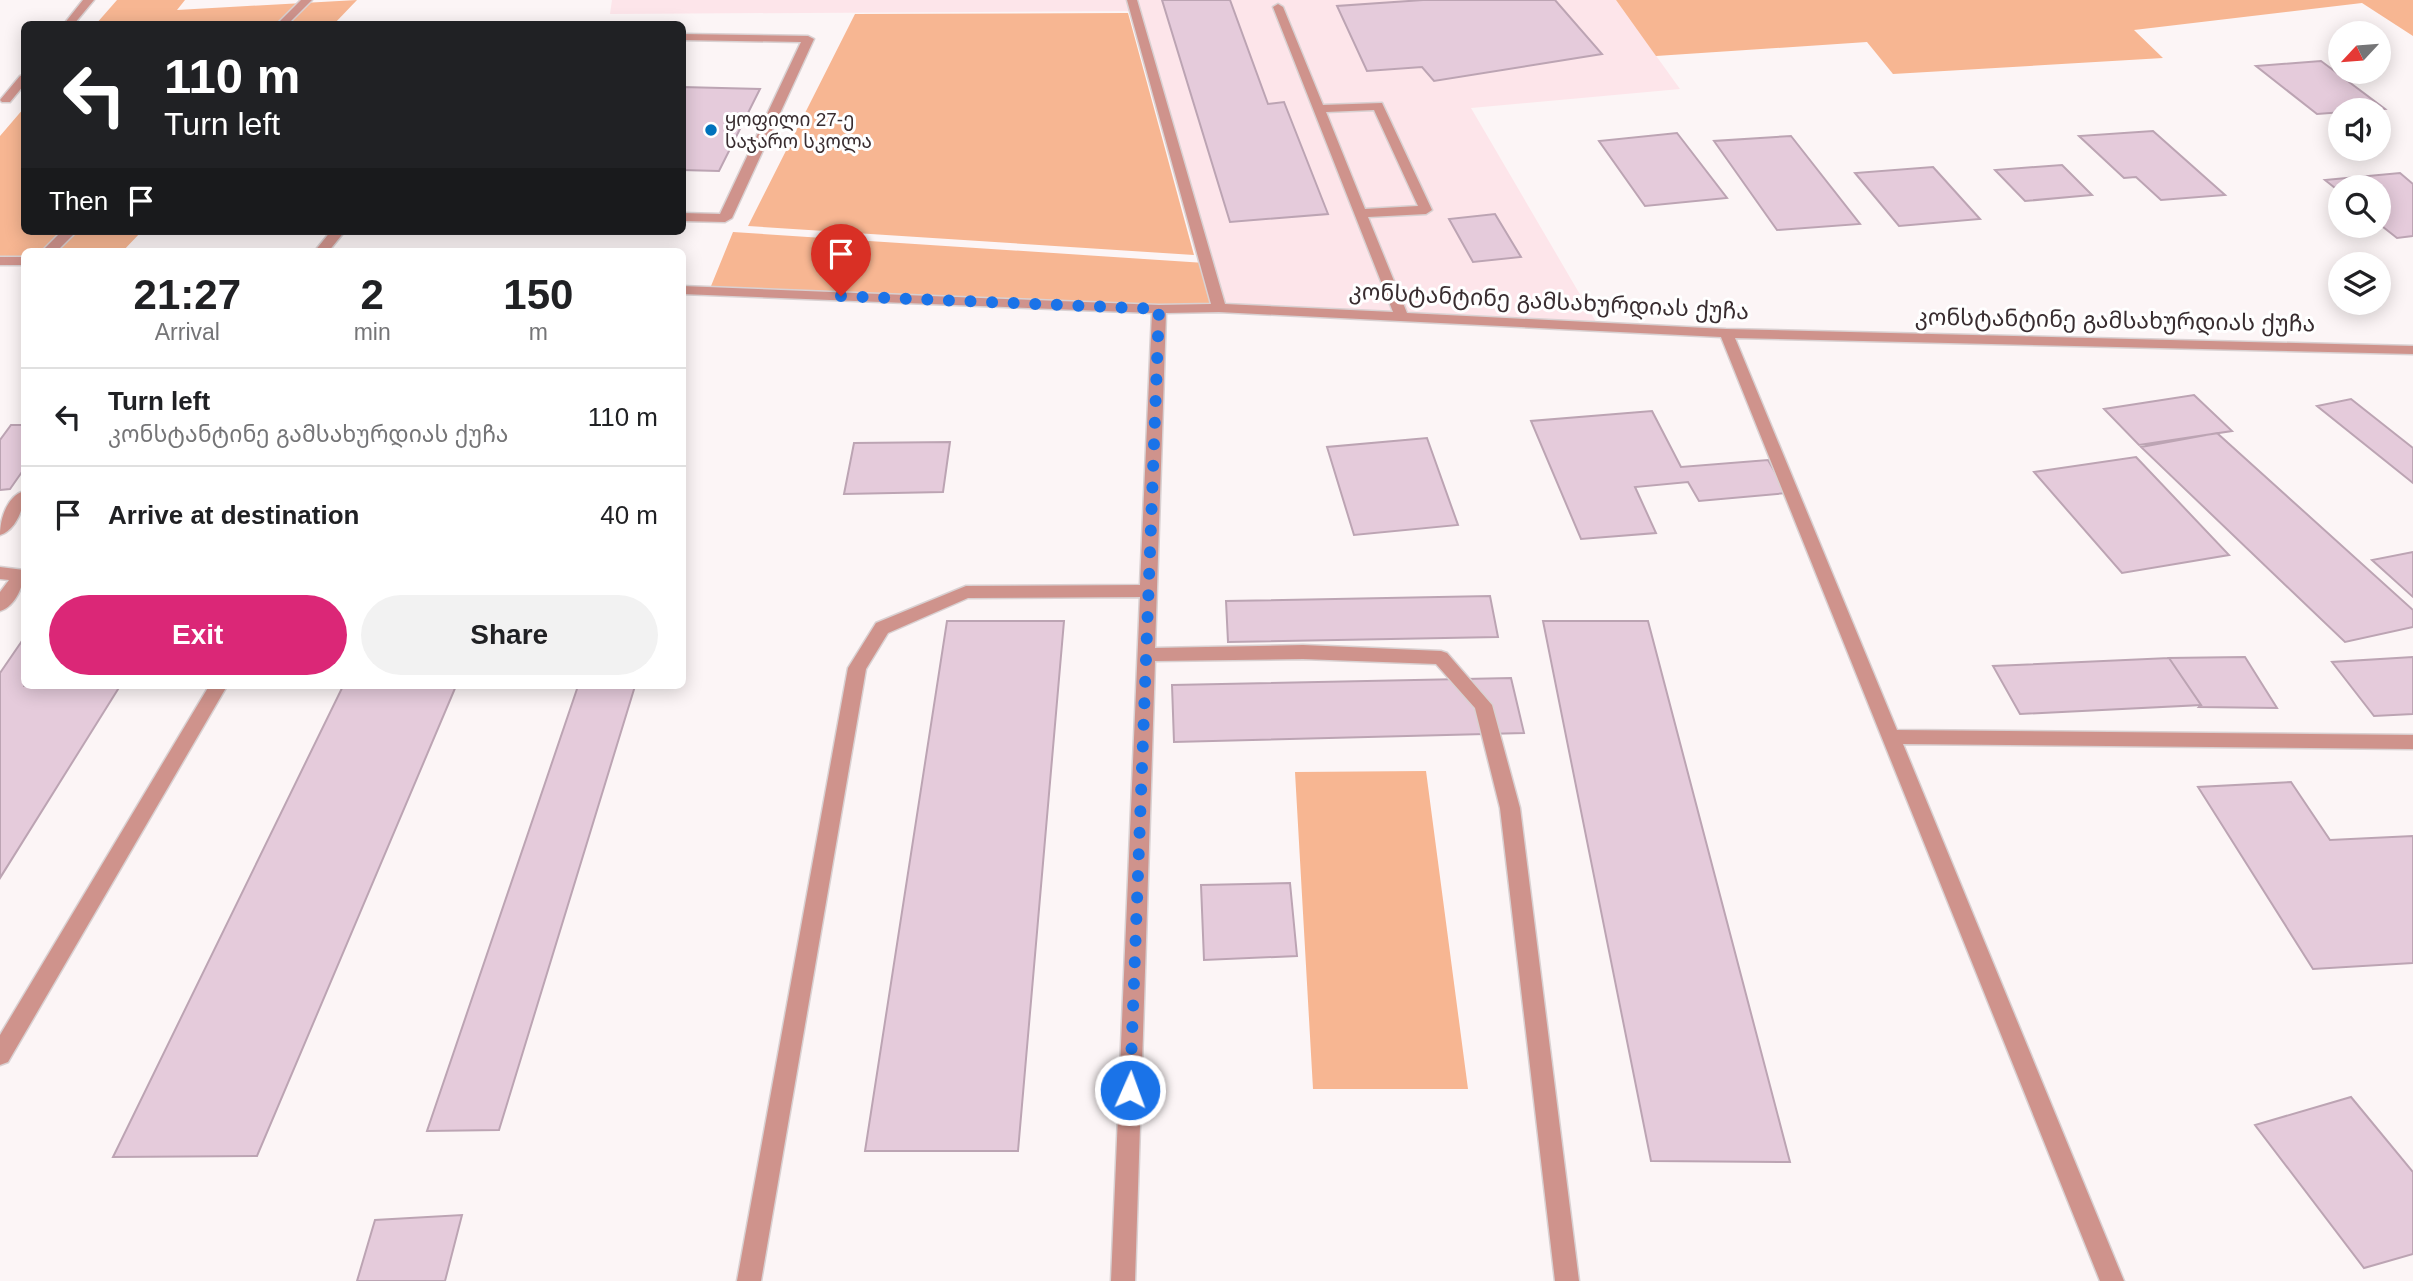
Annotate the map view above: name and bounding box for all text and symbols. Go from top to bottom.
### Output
north arrow [2328,21,2390,84]
map controls [2328,21,2391,315]
icon: left [49,49,140,140]
text: 110 m [164,49,300,103]
button: sound [2328,98,2391,161]
text: Turn left [164,106,280,142]
place label: ყოფილი 27-ე საჯარო სკოლა [725,109,872,154]
marker: ყოფილი 27-ე საჯარო სკოლა [703,122,719,138]
button: search [2328,175,2391,238]
icon: arrive [122,182,160,220]
text: Then [49,186,108,216]
pin [811,224,871,296]
icon: arrive [822,235,860,273]
button: layers [2328,252,2391,315]
text: 21:27 [134,271,241,318]
text: 2 [360,271,384,318]
text: 150 [503,271,573,318]
street label: კონსტანტინე გამსახურდიას ქუჩა [1348,278,1750,325]
street label: კონსტანტინე გამსახურდიას ქუჩა [1915,304,2315,337]
text: Arrival [155,319,220,345]
text: min [354,319,391,345]
text: m [529,319,548,345]
text: Turn left [108,386,210,416]
icon: left [49,398,87,436]
text: 110 m [588,402,658,432]
text: კონსტანტინე გამსახურდიას ქუჩა [108,421,509,447]
icon: arrive [49,496,87,534]
text: Arrive at destination [108,500,359,530]
text: 40 m [600,500,658,530]
button: Exit [49,595,347,675]
button: Share [361,595,658,675]
position arrow [1093,1053,1167,1127]

